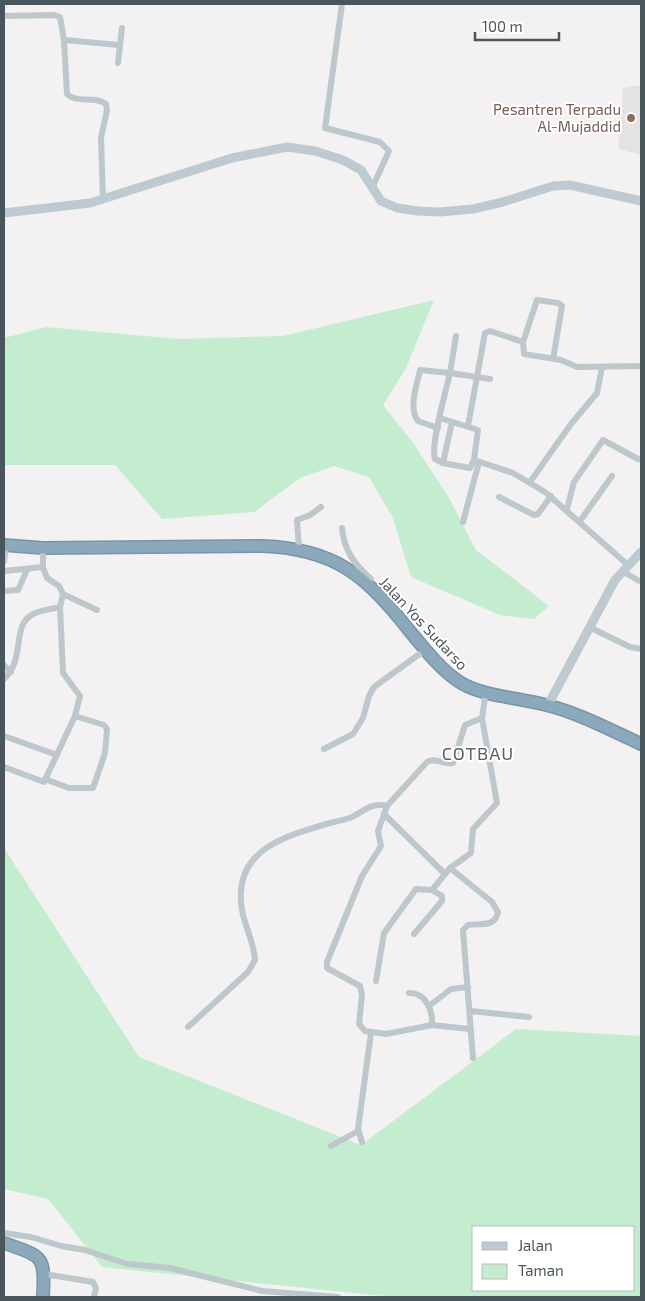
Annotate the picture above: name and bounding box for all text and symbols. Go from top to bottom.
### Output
scale bar [475,10,559,42]
text: 100 m [482,17,523,35]
place label: Pesantren Terpadu Al-Mujaddid [493,100,621,136]
marker: Pesantren Terpadu Al-Mujaddid [625,112,637,124]
street label: Jalan Yos Sudarso [376,573,472,673]
district label: COTBAU [442,742,514,764]
legend [472,1226,635,1291]
text: Jalan [518,1236,553,1254]
text: Taman [518,1261,564,1279]

